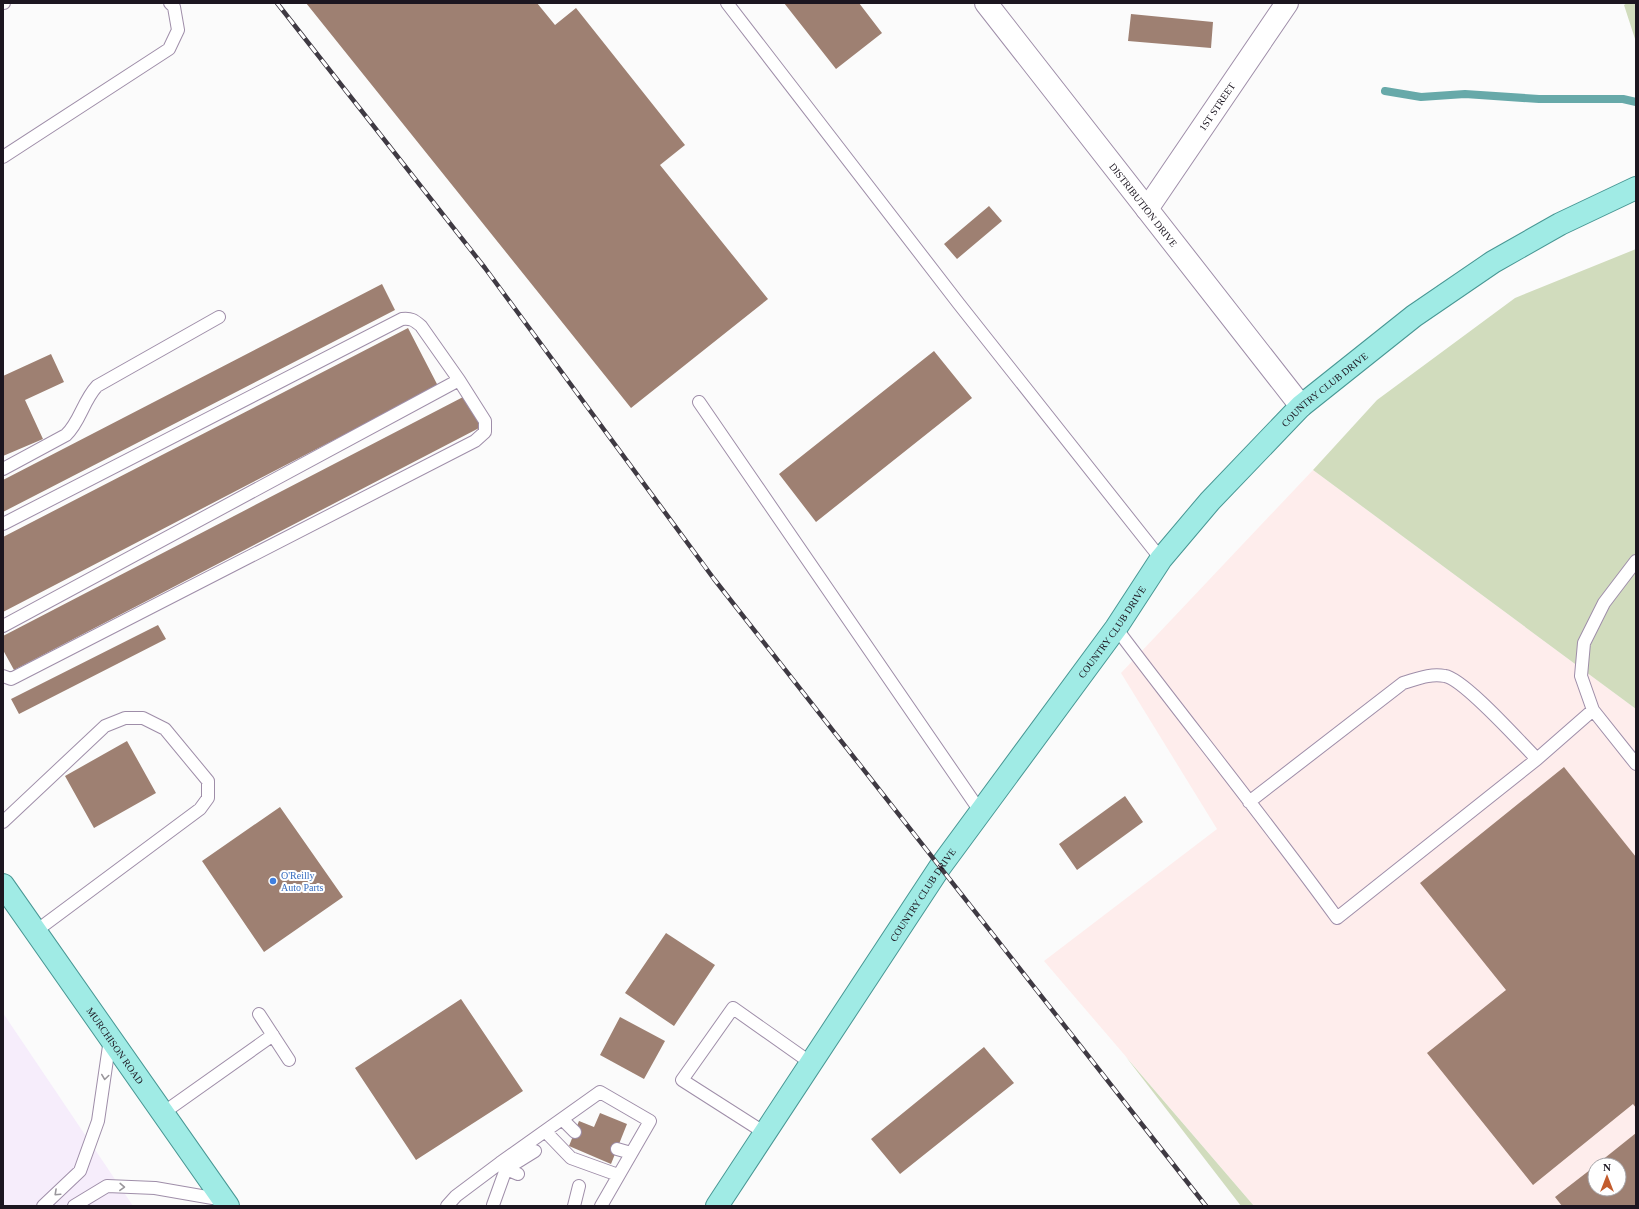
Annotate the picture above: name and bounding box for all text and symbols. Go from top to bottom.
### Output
street label: 1ST STREET [1197,80,1237,133]
street label: DISTRIBUTION DRIVE [1108,161,1180,249]
street label: COUNTRY CLUB DRIVE [1279,350,1370,429]
street label: COUNTRY CLUB DRIVE [1076,584,1148,680]
street label: COUNTRY CLUB DRIVE [887,846,958,943]
place label: O'Reilly Auto Parts [281,870,324,893]
marker: O'Reilly Auto Parts [268,876,278,886]
street label: MURCHISON ROAD [85,1005,146,1086]
one-way arrow [101,1074,110,1080]
north arrow [1587,1157,1627,1197]
text: N [1603,1161,1611,1173]
one-way arrow [119,1183,125,1191]
one-way arrow [54,1188,62,1196]

